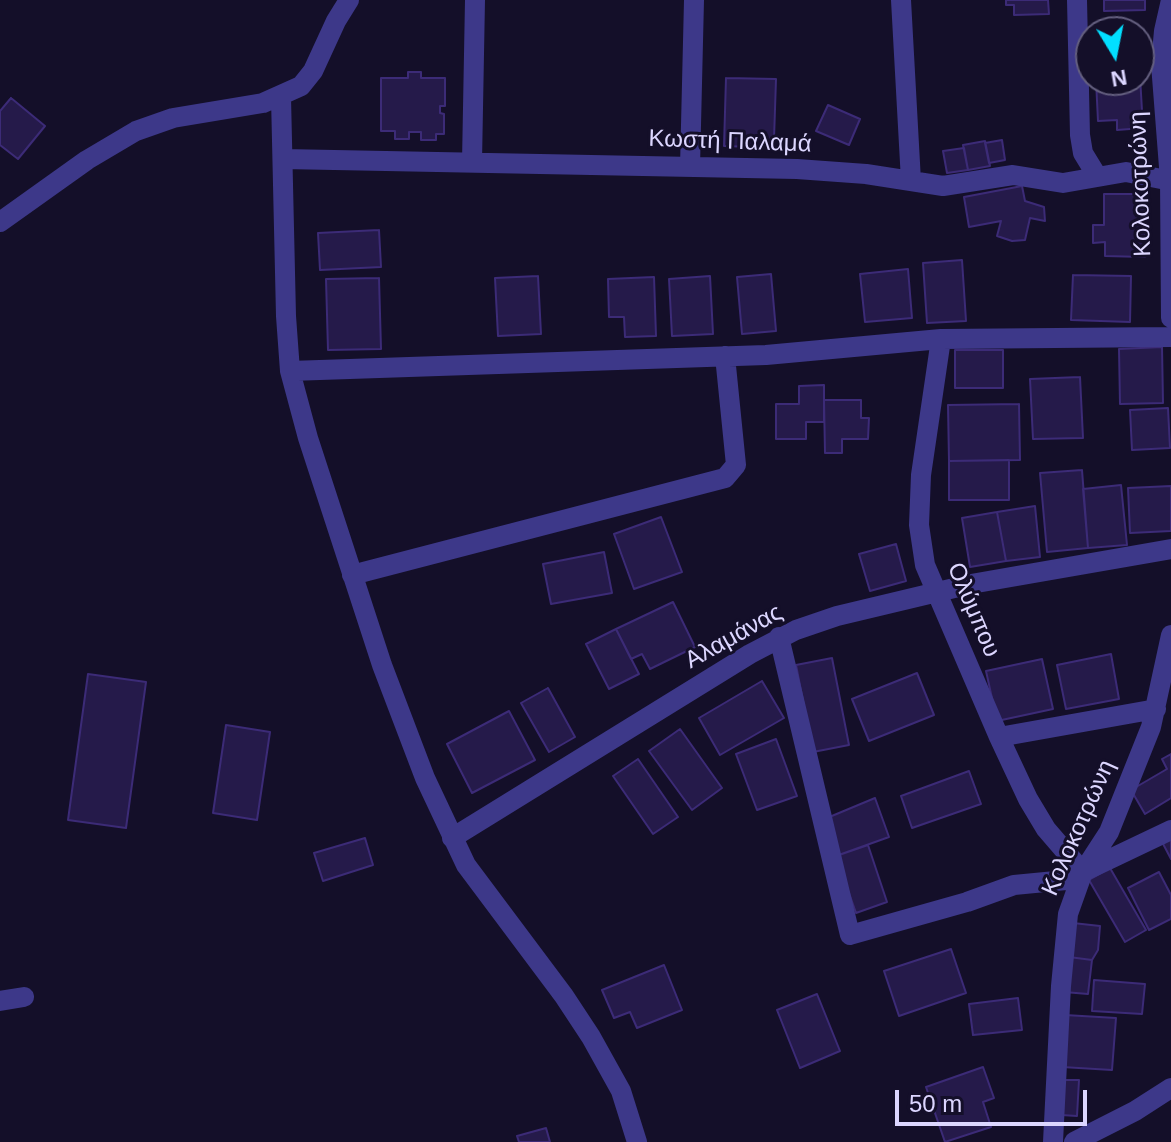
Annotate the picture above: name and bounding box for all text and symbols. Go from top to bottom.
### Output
north arrow [1075,16,1155,96]
text: N [1109,64,1129,92]
street label: Κολοκοτρώνη [1124,111,1158,257]
street label: Κωστή Παλαμά [648,125,812,159]
street label: Ολύμπου [940,558,1006,662]
street label: Αλαμάνας [680,599,788,675]
street label: Κολοκοτρώνη [1036,756,1122,900]
scale bar [899,1074,1091,1124]
text: 50 m [909,1090,962,1117]

